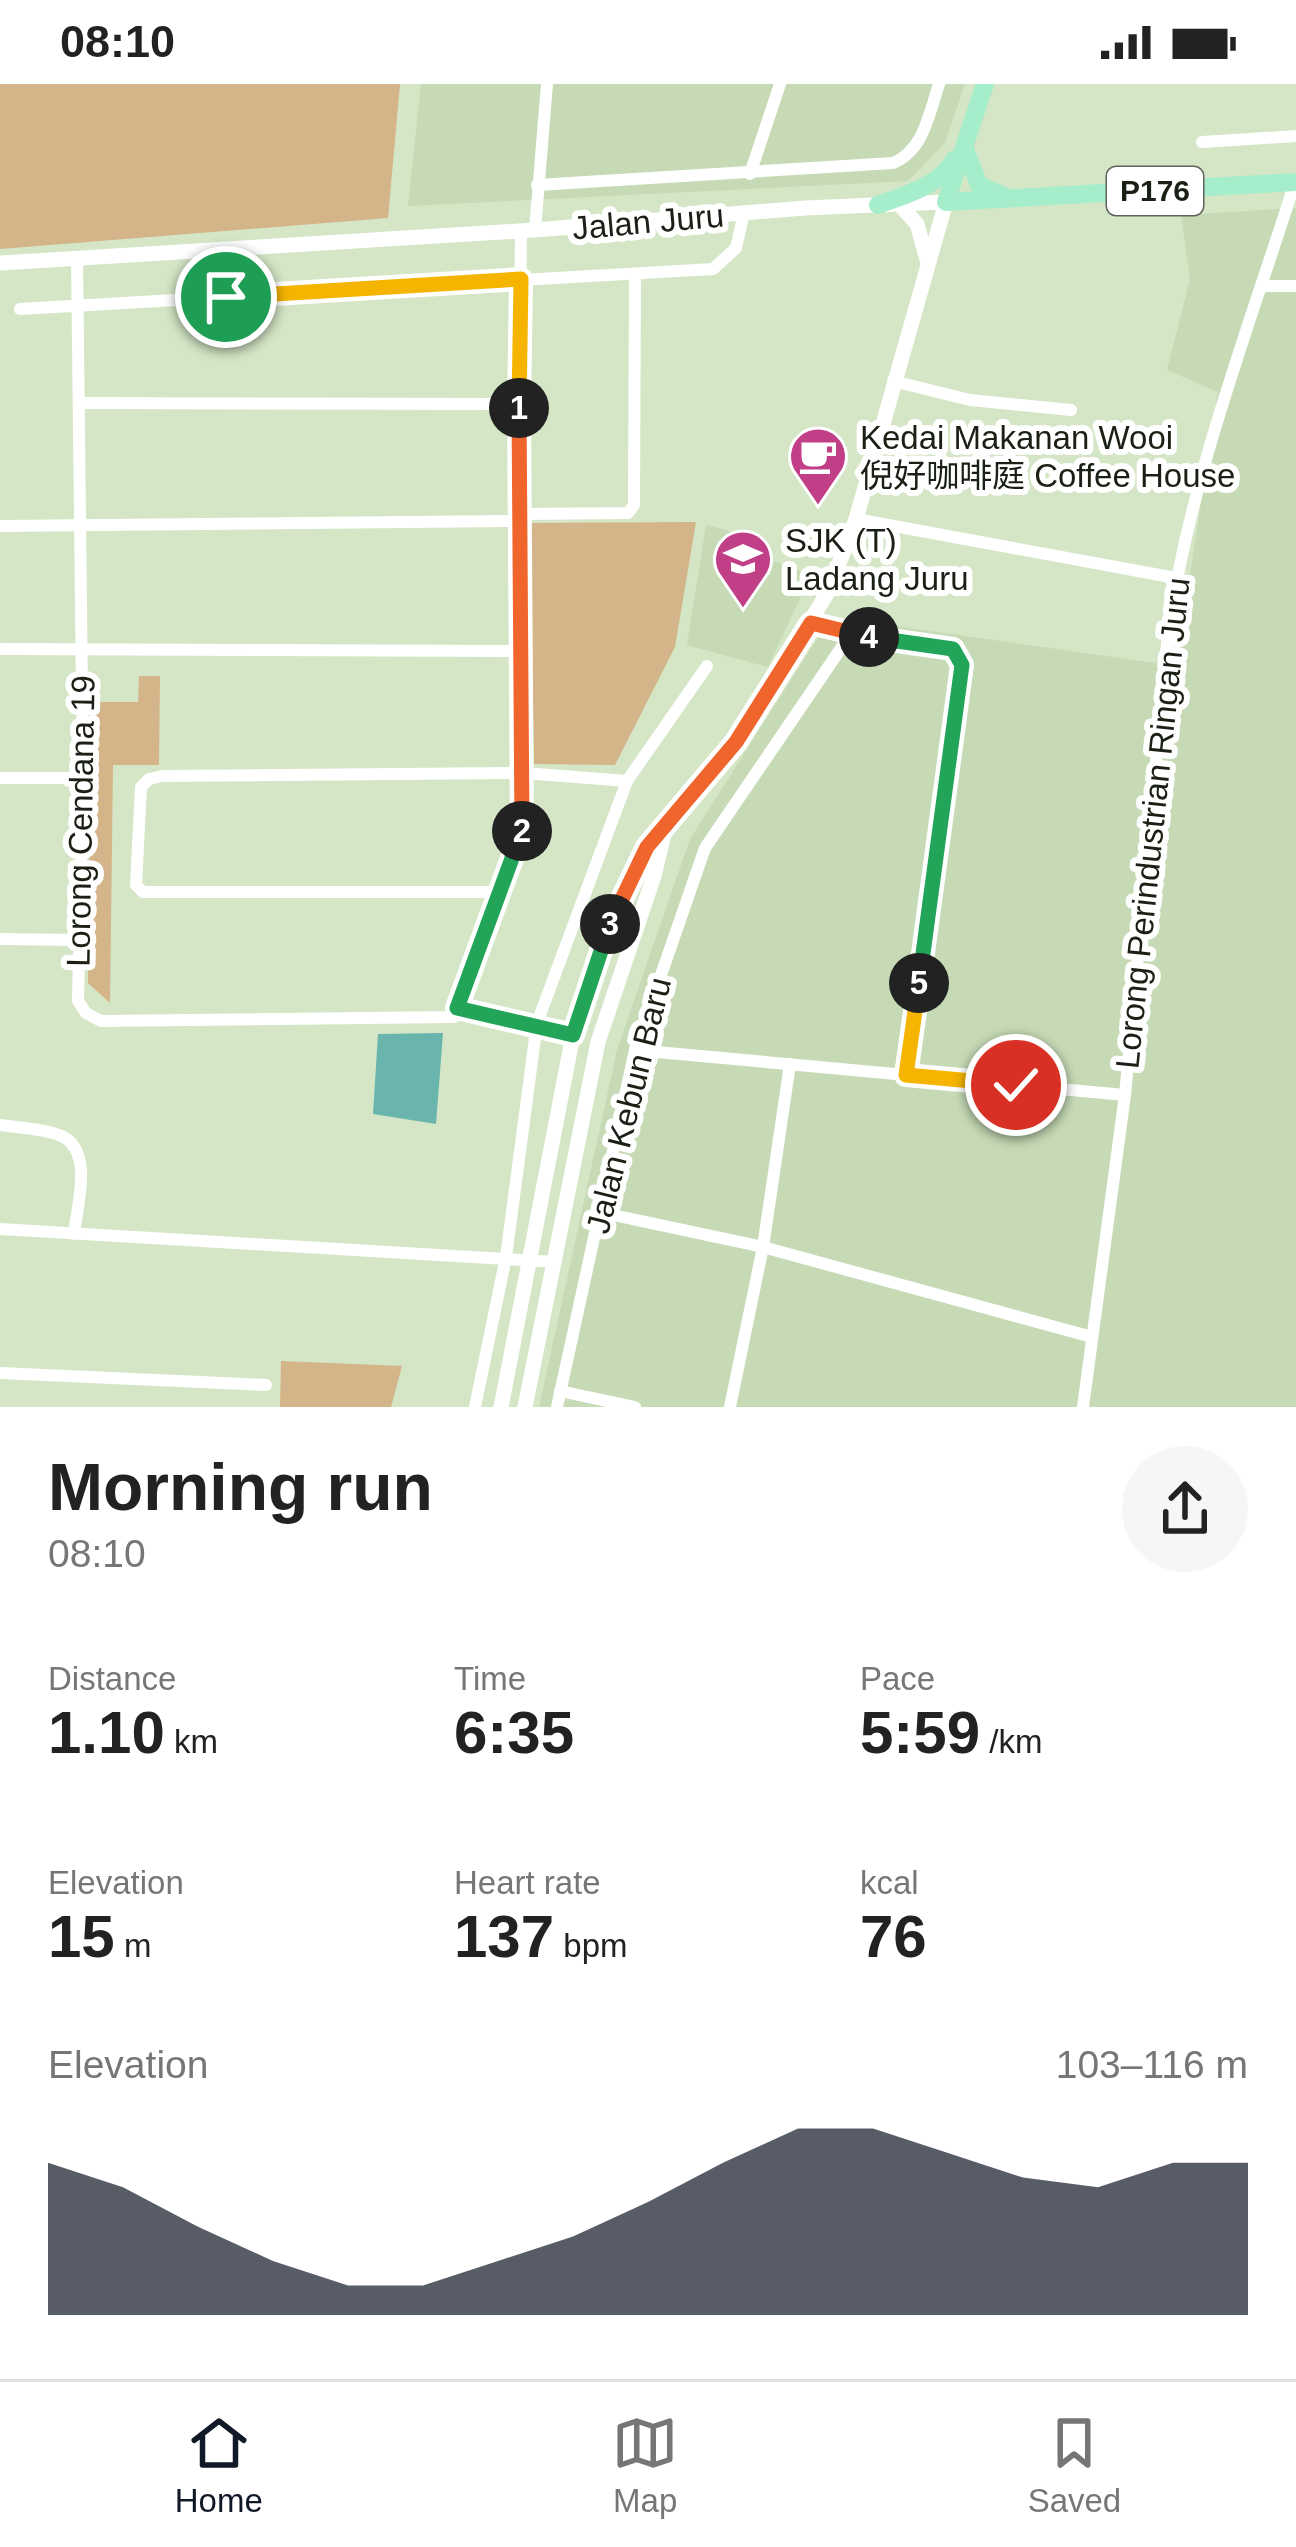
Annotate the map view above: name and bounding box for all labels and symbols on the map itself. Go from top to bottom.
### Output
road number: P176 [1107,167,1203,215]
street label: Jalan Juru [571,196,725,247]
pin [175,246,277,348]
pin: 1 [489,378,549,438]
place label: Kedai Makanan Wooi 倪好咖啡庭 Coffee House [860,419,1235,494]
cafe icon: Kedai Makanan Wooi 倪好咖啡庭 Coffee House [787,425,849,507]
place label: SJK (T) Ladang Juru [785,522,968,597]
school or university icon: SJK (T) Ladang Juru [712,528,774,610]
street label: Lorong Perindustrian Ringan Juru [1108,576,1197,1070]
pin: 4 [839,607,899,667]
street label: Lorong Cendana 19 [59,675,102,967]
pin: 2 [492,801,552,861]
pin: 3 [580,894,640,954]
pin: 5 [889,953,949,1013]
street label: Jalan Kebun Baru [579,973,678,1237]
pin [965,1034,1067,1136]

